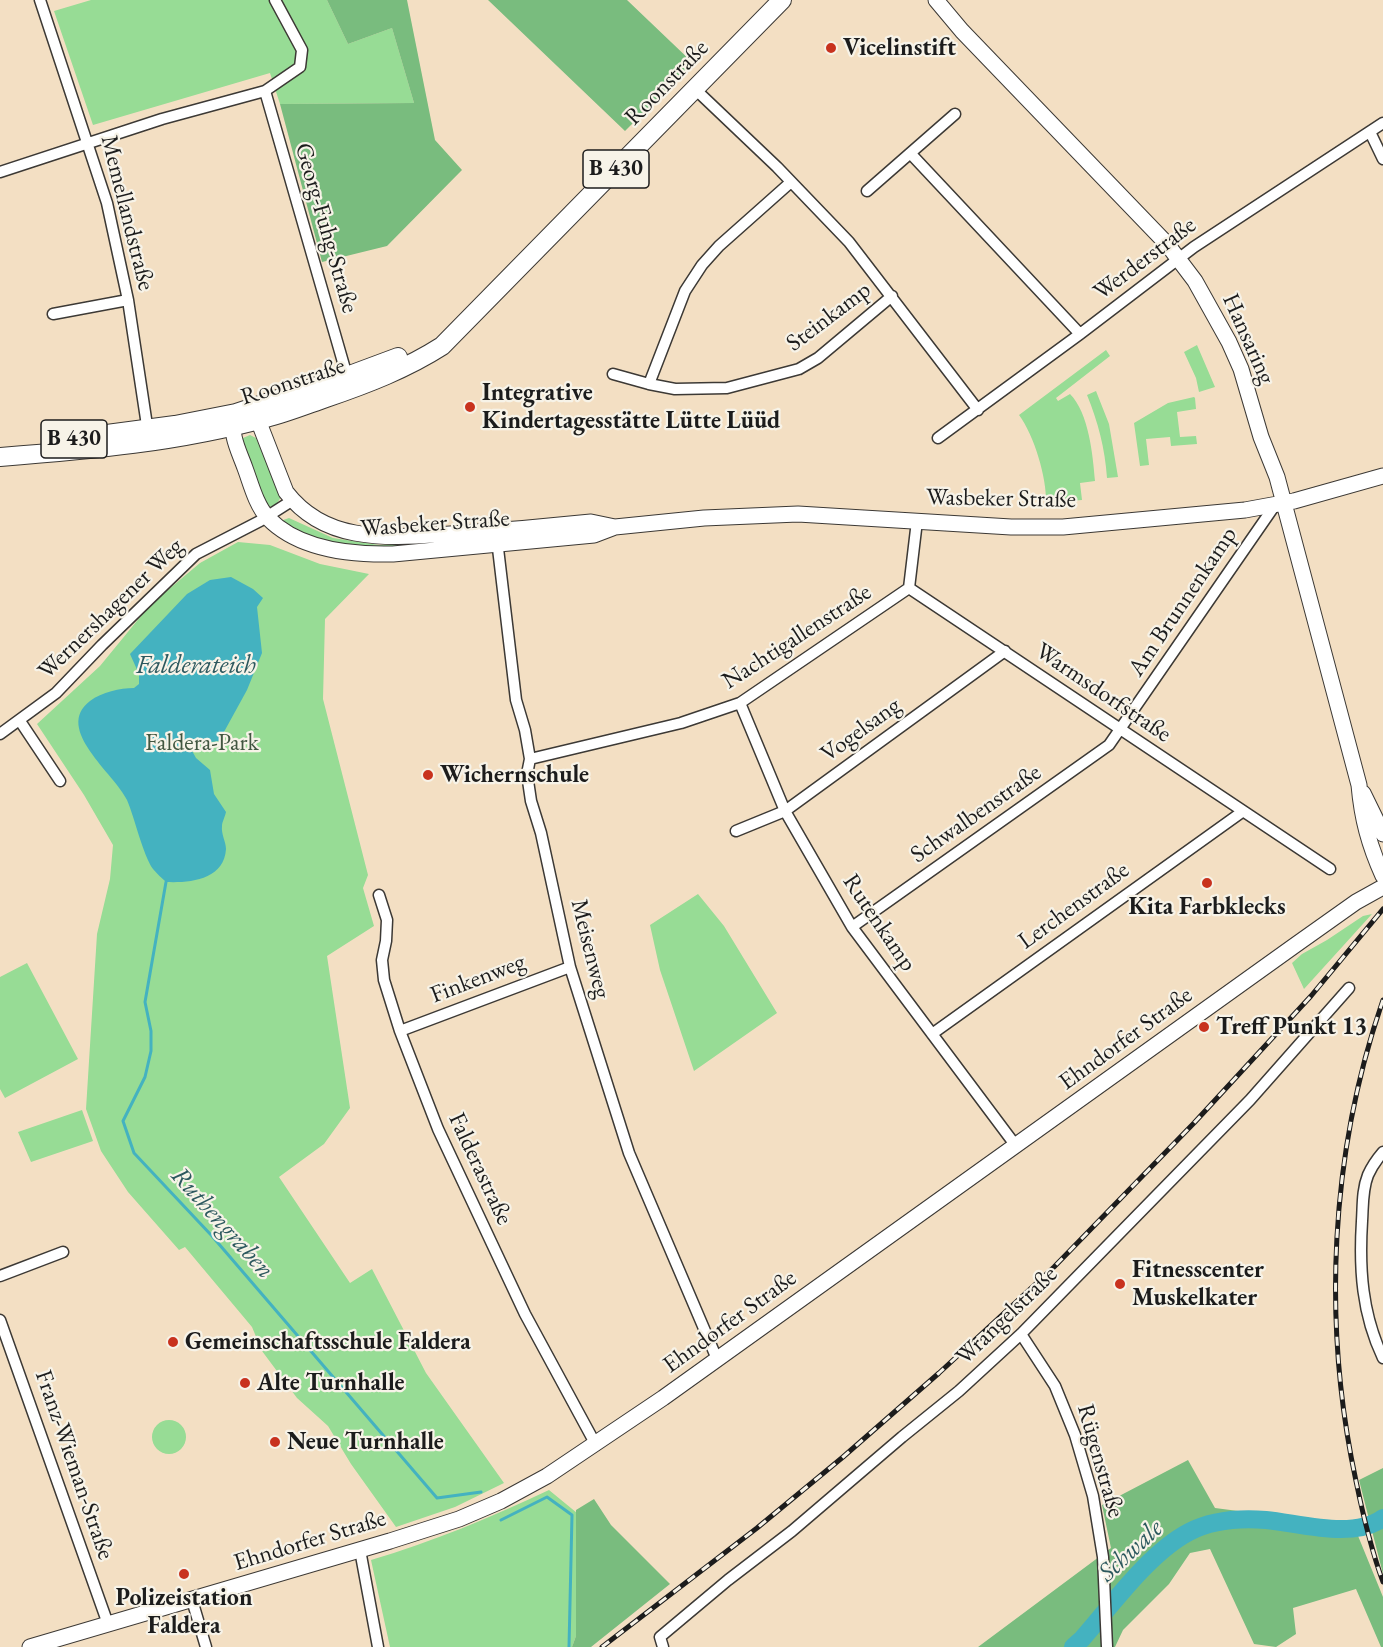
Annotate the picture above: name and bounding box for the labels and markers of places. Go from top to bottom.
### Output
place label: Vicelinstift [843,34,956,62]
marker: Vicelinstift [824,41,838,55]
place label: Integrative Kindertagesstätte Lütte Lüüd [482,379,780,435]
marker: Integrative Kindertagesstätte Lütte Lüüd [463,400,477,414]
place label: Wichernschule [440,761,589,789]
marker: Wichernschule [421,768,435,782]
marker: Kita Farbklecks [1200,876,1214,890]
place label: Kita Farbklecks [1128,893,1286,921]
place label: Treff Punkt 13 [1216,1013,1367,1041]
marker: Treff Punkt 13 [1197,1020,1211,1034]
place label: Fitnesscenter Muskelkater [1132,1256,1264,1312]
marker: Fitnesscenter Muskelkater [1113,1277,1127,1291]
place label: Gemeinschaftsschule Faldera [185,1328,471,1356]
marker: Gemeinschaftsschule Faldera [166,1335,180,1349]
place label: Alte Turnhalle [257,1369,404,1397]
marker: Alte Turnhalle [238,1376,252,1390]
place label: Neue Turnhalle [287,1428,444,1456]
marker: Neue Turnhalle [268,1435,282,1449]
marker: Polizeistation Faldera [177,1567,191,1581]
place label: Polizeistation Faldera [116,1584,252,1640]

